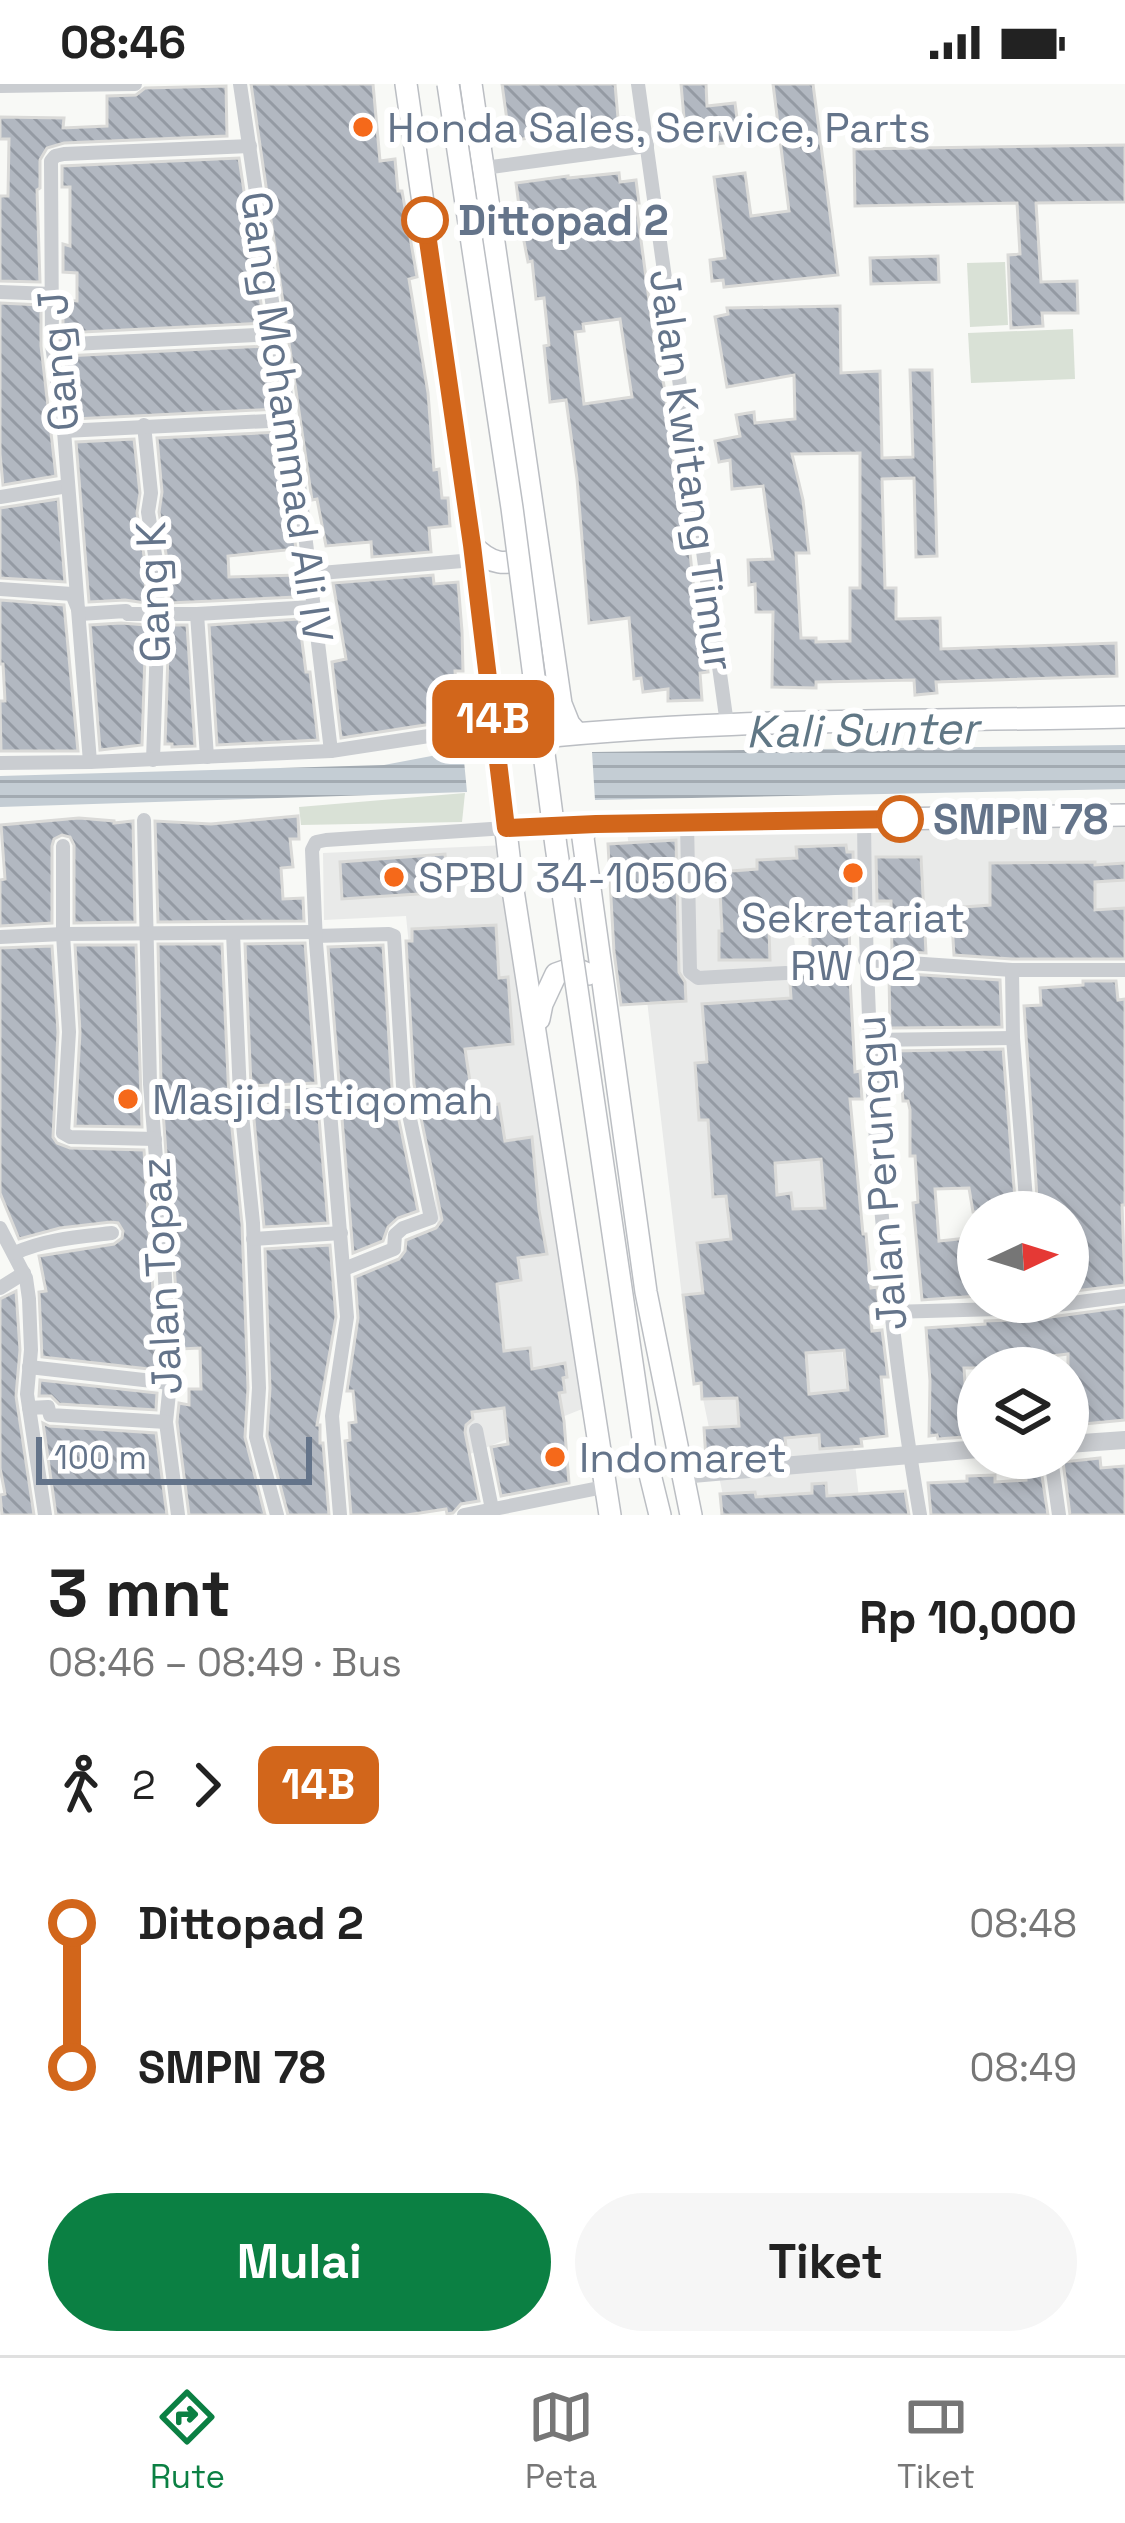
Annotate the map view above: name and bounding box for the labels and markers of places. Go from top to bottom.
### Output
place label: Honda Sales, Service, Parts [387,101,931,154]
marker: Honda Sales, Service, Parts [350,114,376,140]
place label: Dittopad 2 [458,194,669,247]
marker: Dittopad 2 [403,198,447,242]
place label: SMPN 78 [933,793,1108,846]
marker: SMPN 78 [878,797,922,841]
place label: SPBU 34-10506 [418,851,728,904]
marker: Sekretariat RW 02 [840,860,866,886]
marker: SPBU 34-10506 [381,864,407,890]
place label: Sekretariat RW 02 [741,891,965,992]
place label: Masjid Istiqomah [152,1073,494,1126]
marker: Masjid Istiqomah [115,1086,141,1112]
place label: Indomaret [579,1431,787,1484]
marker: Indomaret [542,1444,568,1470]

